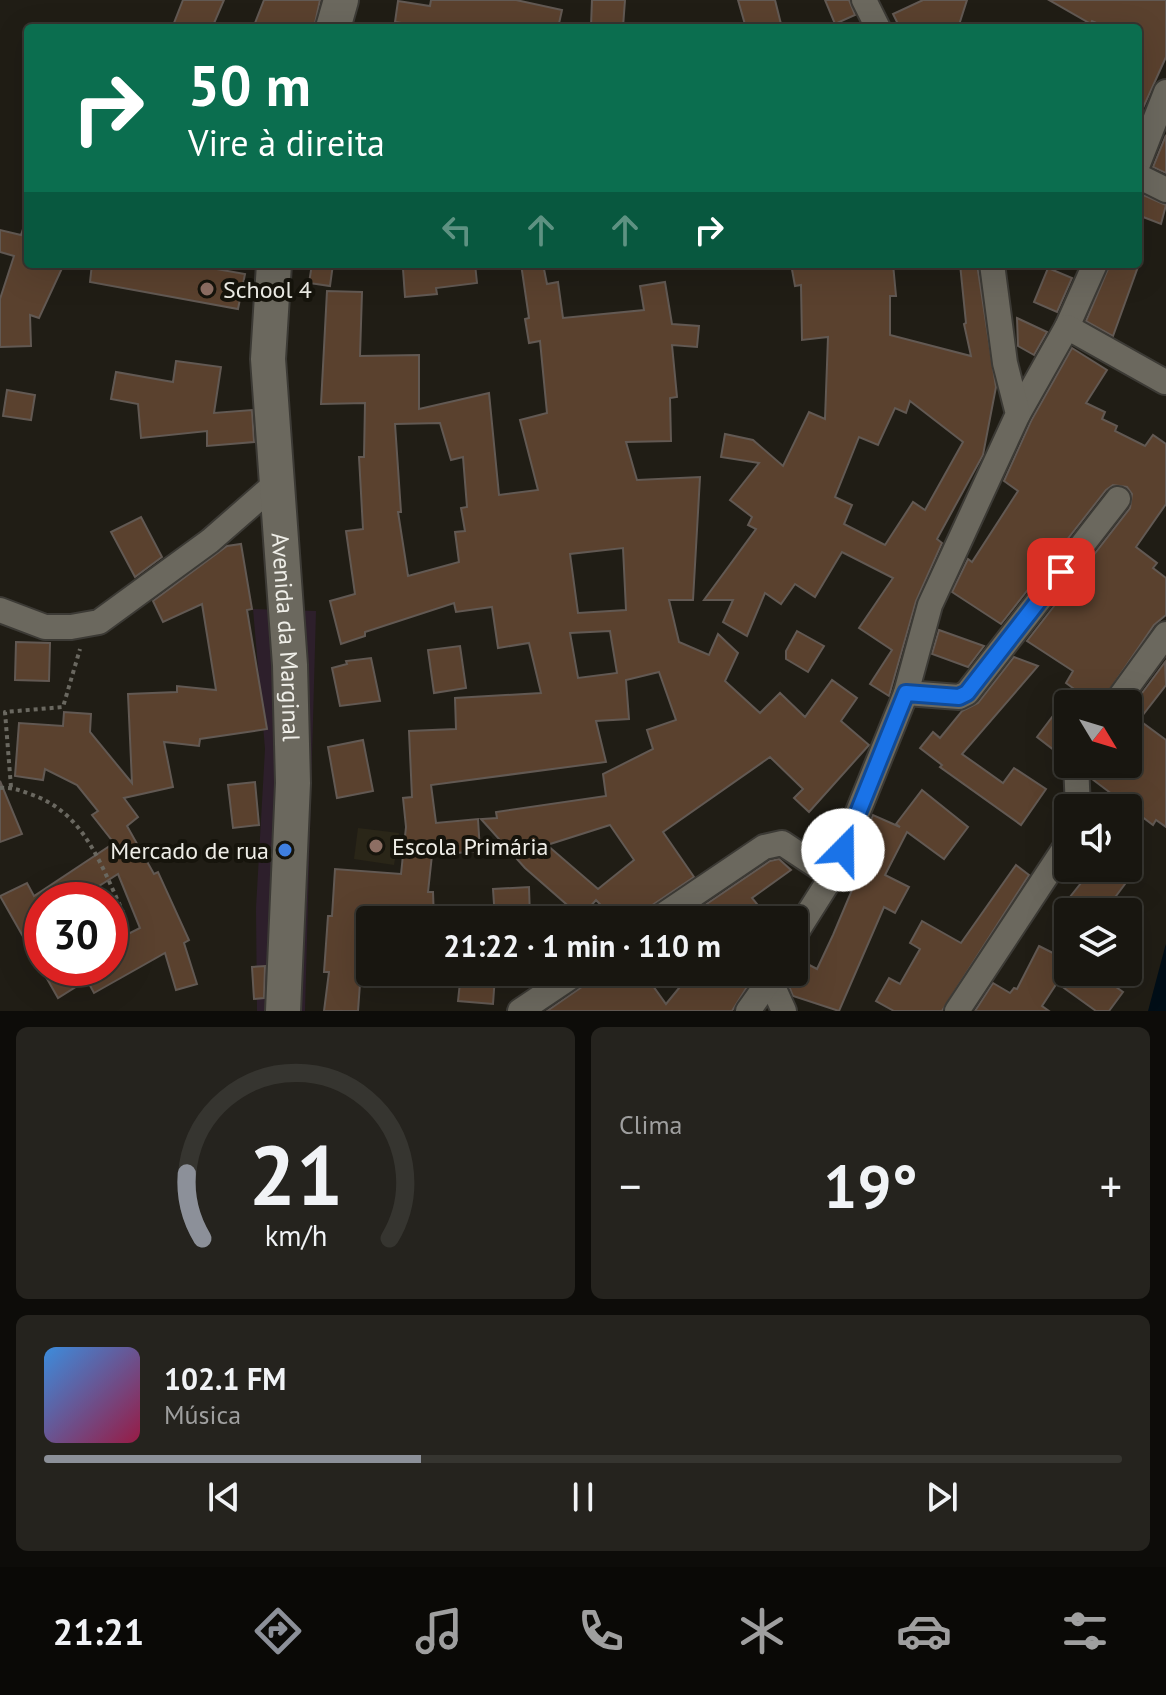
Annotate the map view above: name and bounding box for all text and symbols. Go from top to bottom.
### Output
text: 50 m [188,49,311,121]
icon: right [56,56,160,160]
text: Vire à direita [188,119,385,166]
icon: left [435,208,479,252]
icon: ahead [519,208,563,252]
icon: ahead [603,208,647,252]
icon: right [687,208,731,252]
place label: School 4 [223,274,312,305]
marker: School 4 [198,280,216,298]
street label: Avenida da Marginal [265,532,307,742]
pin [1027,538,1095,606]
icon: arrive [1039,550,1083,594]
north arrow [1054,690,1142,778]
map controls [1054,690,1142,986]
button: sound [1054,794,1142,882]
position arrow [801,808,885,892]
place label: Escola Primária [392,831,548,862]
place label: Mercado de rua [110,835,269,866]
marker: Escola Primária [367,837,385,855]
marker: Mercado de rua [276,841,294,859]
speed limit sign: 30 [24,882,128,986]
button: layers [1054,898,1142,986]
text: 21:22 · 1 min · 110 m [443,926,721,965]
text: Clima [619,1108,682,1141]
text: 21 [248,1120,343,1228]
text: 19° [823,1147,918,1225]
text: − [619,1157,641,1214]
text: + [1100,1157,1122,1214]
text: km/h [264,1217,327,1254]
text: 102.1 FM [164,1359,286,1398]
text: Música [164,1398,241,1431]
icon: previous [202,1475,246,1519]
icon: pause [561,1475,605,1519]
icon: next [920,1475,964,1519]
icon: directions [250,1603,306,1659]
icon: music [411,1603,467,1659]
icon: phone [573,1603,629,1659]
icon: climate [734,1603,790,1659]
icon: car [896,1603,952,1659]
icon: filters [1057,1603,1113,1659]
text: 21:21 [53,1608,144,1655]

